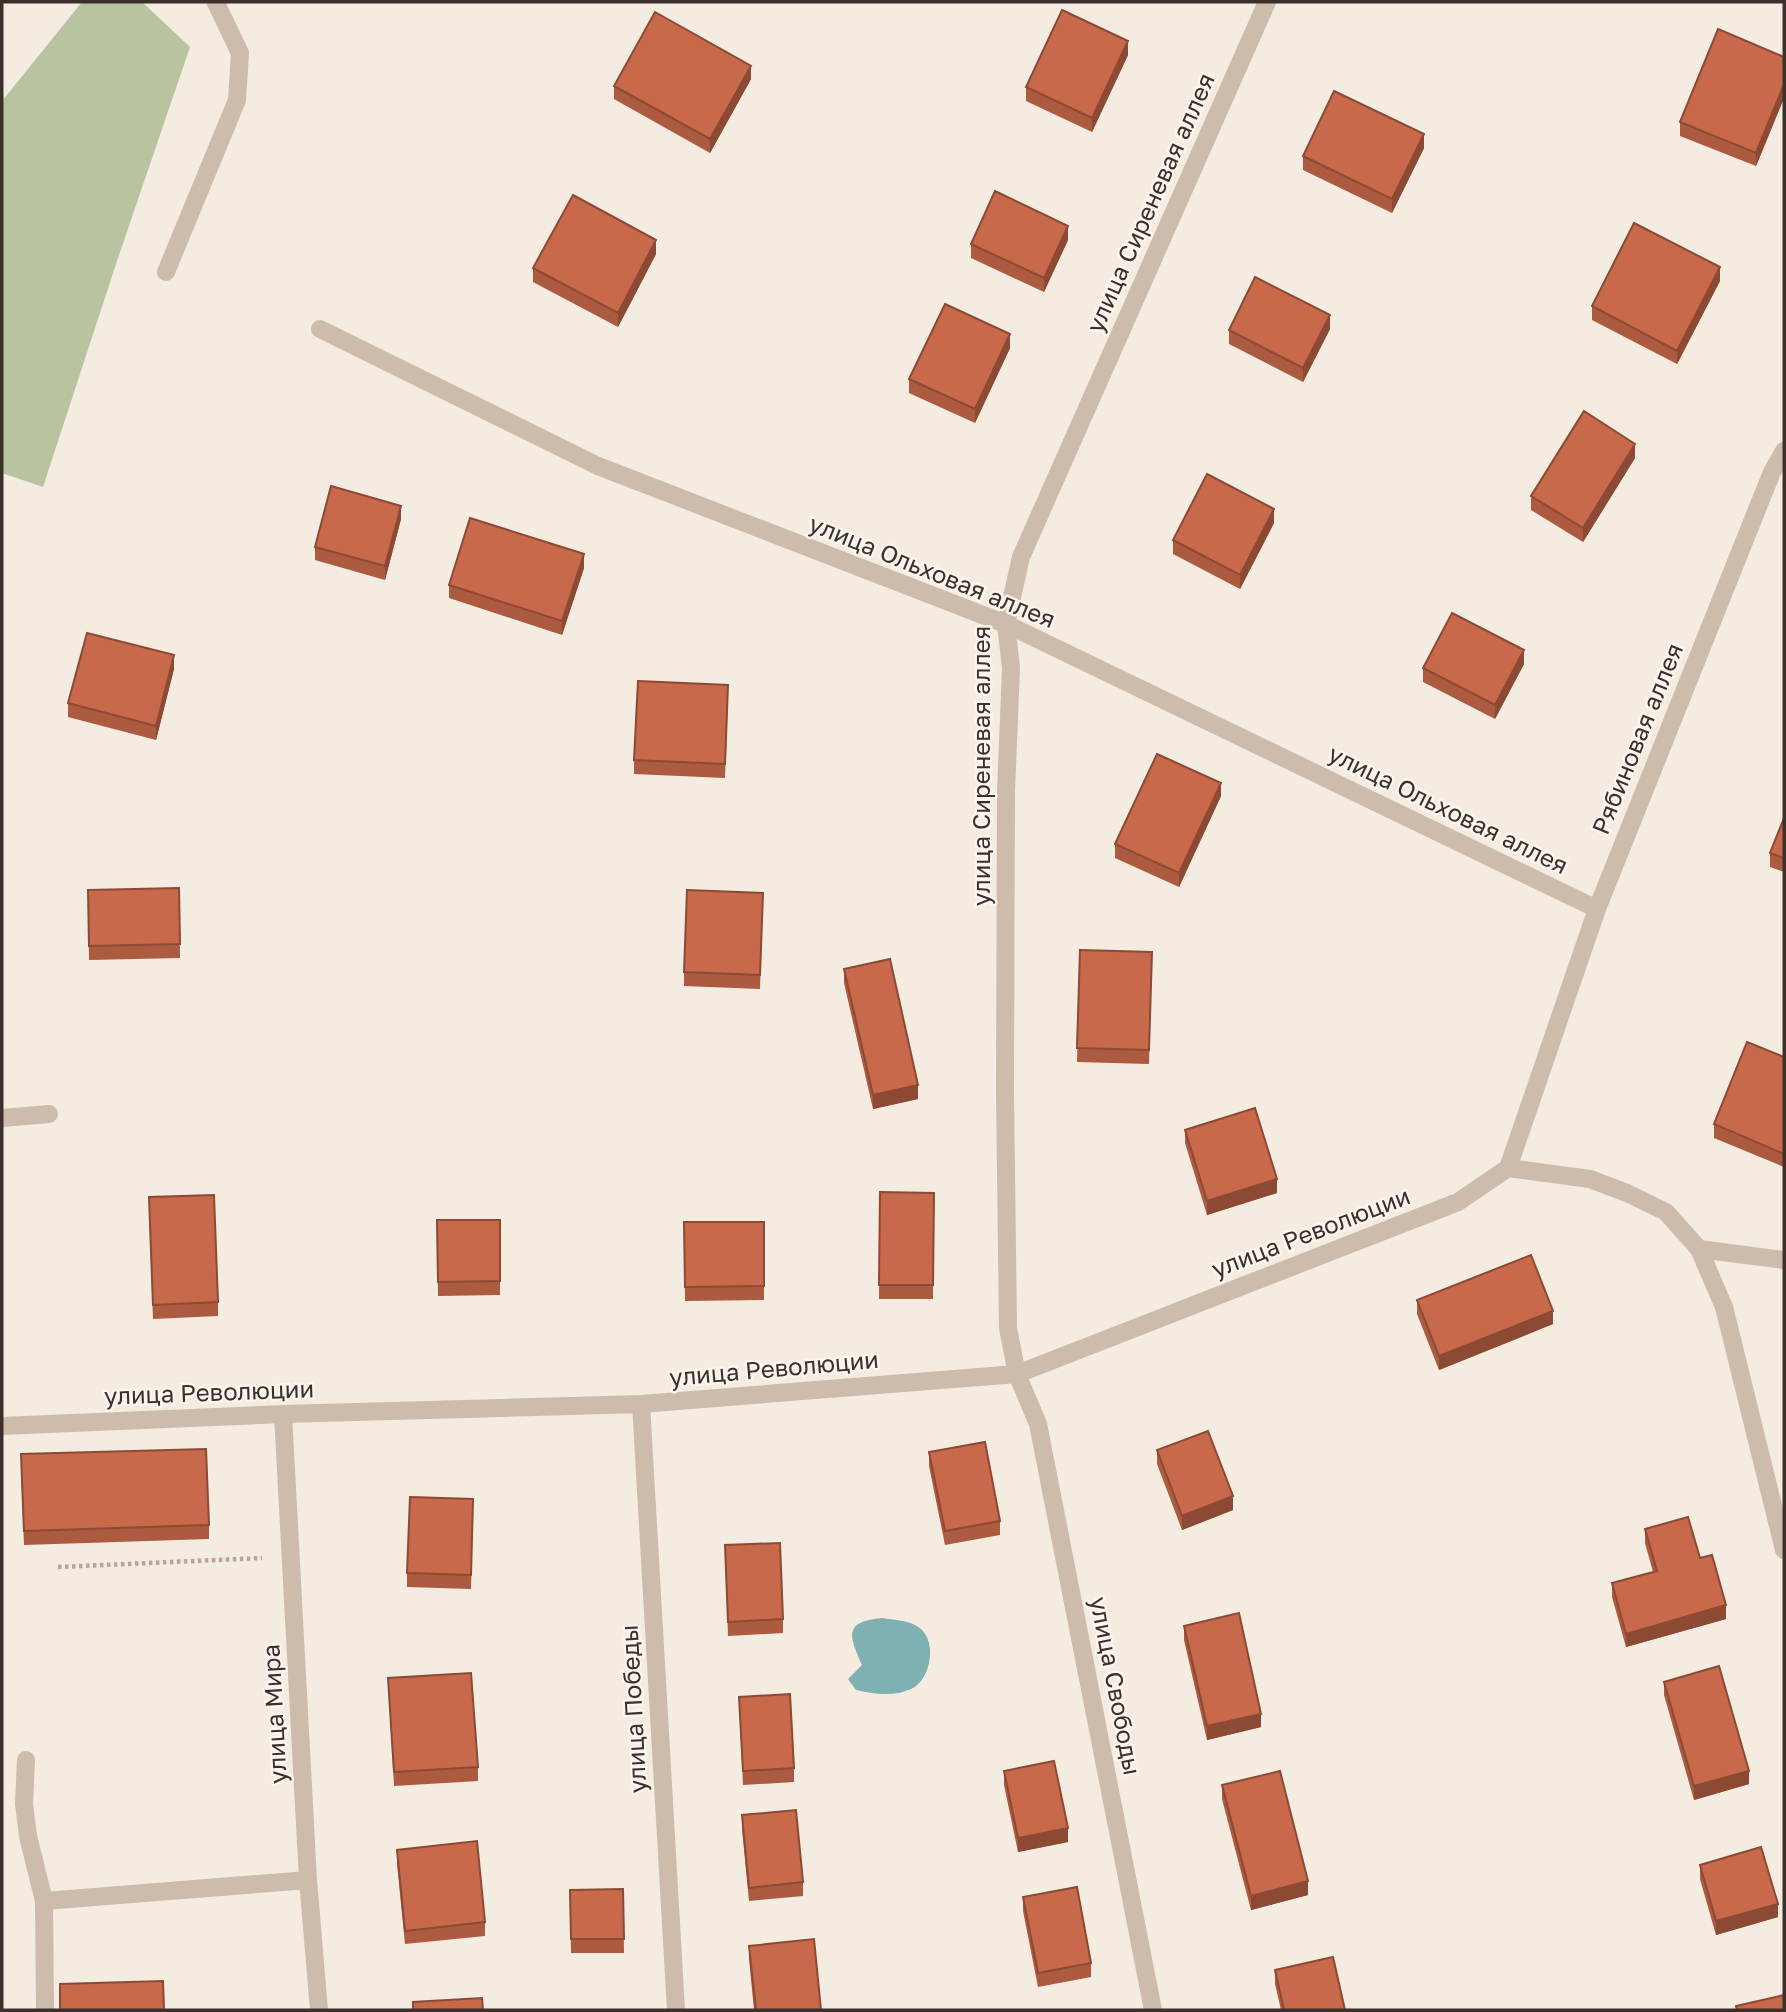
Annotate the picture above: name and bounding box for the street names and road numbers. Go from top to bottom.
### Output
street label: улица Сиреневая аллея [1079,68,1220,336]
street label: улица Ольховая аллея [805,508,1060,633]
street label: улица Сиреневая аллея [966,626,995,906]
street label: Рябиновая аллея [1585,639,1688,838]
street label: улица Ольховая аллея [1324,738,1573,879]
street label: улица Революции [1207,1180,1414,1283]
street label: улица Революции [668,1344,880,1391]
street label: улица Революции [103,1373,315,1410]
street label: улица Свободы [1085,1594,1148,1777]
street label: улица Победы [614,1624,651,1794]
street label: улица Мира [255,1643,292,1785]

